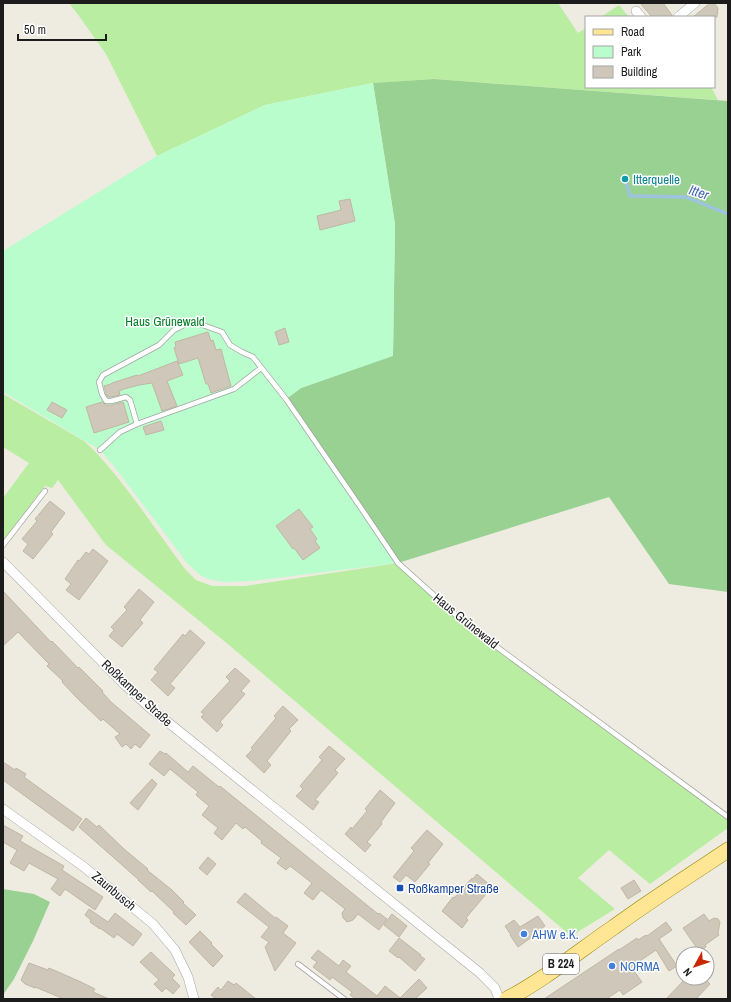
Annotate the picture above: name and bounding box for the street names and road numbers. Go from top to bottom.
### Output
street label: Haus Grünewald [430,589,502,653]
street label: Roßkamper Straße [98,656,176,730]
street label: Zaunbusch [88,868,140,915]
road number: B 224 [543,954,579,974]

